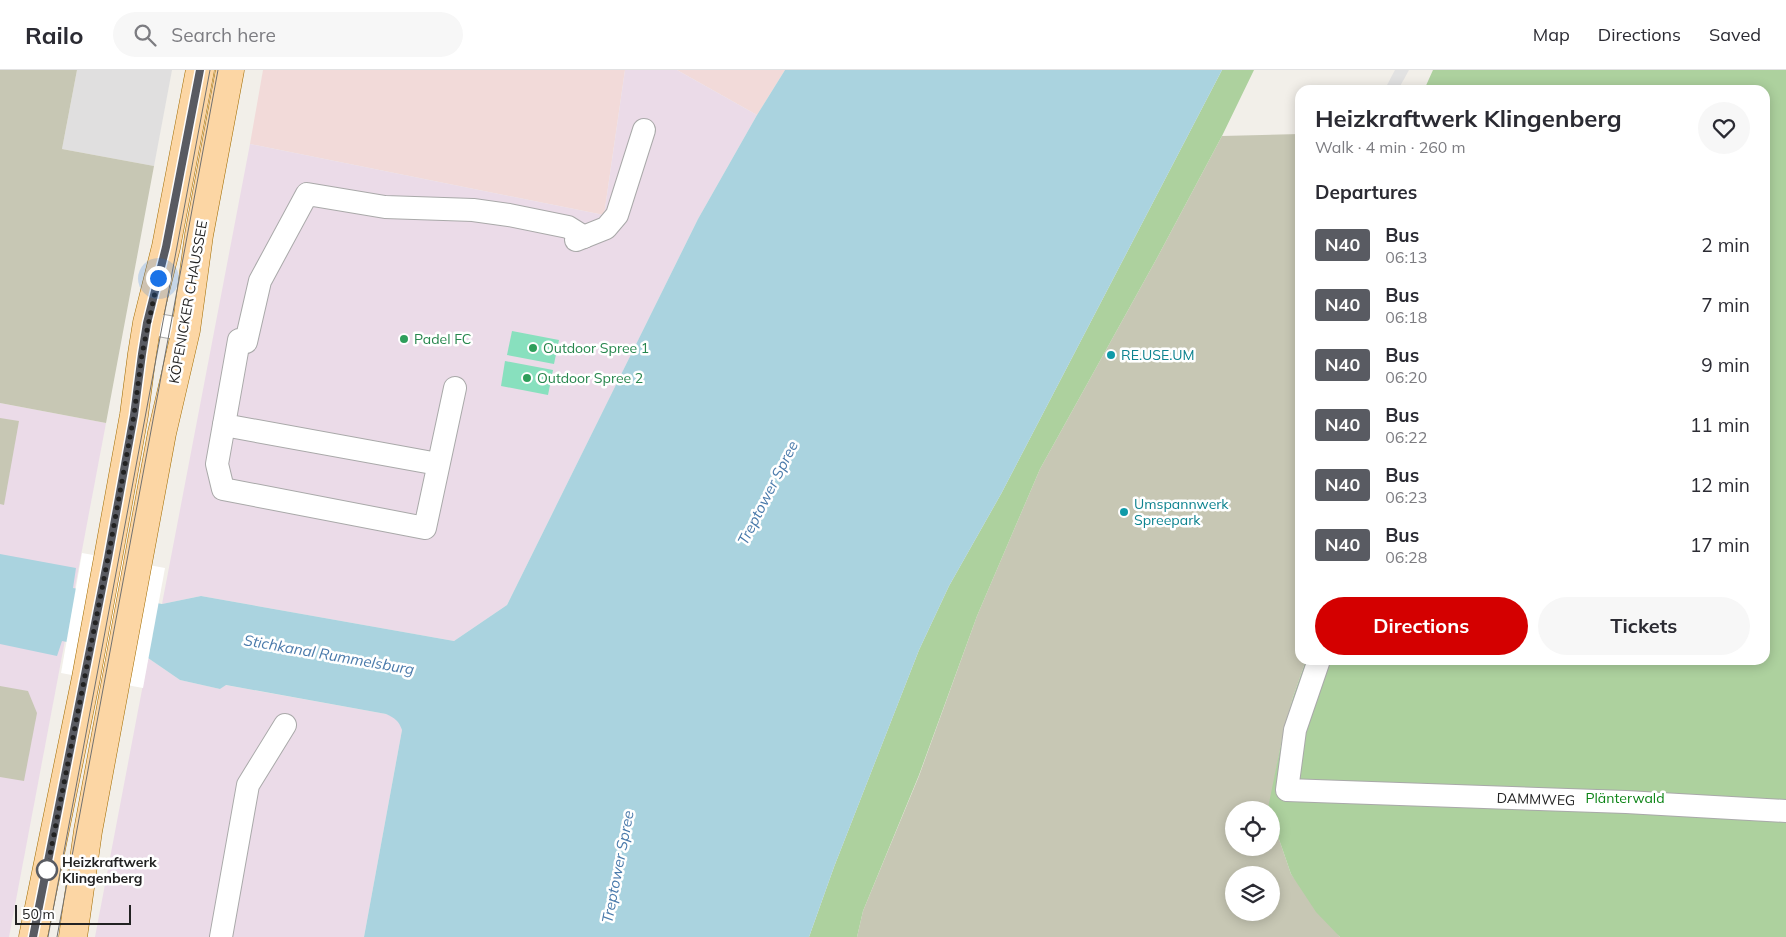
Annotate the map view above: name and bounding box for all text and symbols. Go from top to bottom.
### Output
search box [113,12,463,57]
text: Railo [25,20,83,50]
icon: search [131,21,159,49]
text: Search here [171,23,276,47]
text: Map [1533,23,1570,46]
text: Directions [1598,23,1681,46]
text: Saved [1709,23,1761,46]
button: heart [1698,102,1750,154]
text: Heizkraftwerk Klingenberg [1315,103,1622,133]
text: Walk · 4 min · 260 m [1315,137,1466,157]
text: Departures [1315,180,1417,204]
street label: KÖPENICKER CHAUSSEE [165,219,211,385]
text: Bus [1385,223,1419,247]
text: N40 [1325,233,1360,256]
text: 2 min [1701,233,1750,257]
text: 06:13 [1385,247,1427,267]
your location [146,266,171,291]
text: Bus [1385,283,1419,307]
text: N40 [1325,293,1360,316]
text: 7 min [1701,293,1750,317]
text: 06:18 [1385,307,1427,327]
place label: Padel FC [414,330,471,348]
marker: Padel FC [398,333,410,345]
place label: Outdoor Spree 1 [543,339,649,357]
marker: Outdoor Spree 1 [527,342,539,354]
text: Bus [1385,343,1419,367]
place label: RE.USE.UM [1121,346,1194,364]
marker: RE.USE.UM [1105,349,1117,361]
text: N40 [1325,353,1360,376]
text: 9 min [1701,353,1750,377]
text: 06:20 [1385,367,1427,387]
place label: Outdoor Spree 2 [537,369,643,387]
marker: Outdoor Spree 2 [521,372,533,384]
text: Bus [1385,403,1419,427]
text: N40 [1325,413,1360,436]
text: 11 min [1690,413,1750,437]
text: 06:22 [1385,427,1427,447]
water label: Treptower Spree [733,437,802,548]
text: Bus [1385,463,1419,487]
text: N40 [1325,473,1360,496]
text: 12 min [1690,473,1750,497]
text: 06:23 [1385,487,1427,507]
place label: Umspannwerk Spreepark [1134,495,1229,529]
marker: Umspannwerk Spreepark [1118,506,1130,518]
text: Bus [1385,523,1419,547]
text: N40 [1325,533,1360,556]
text: 17 min [1690,533,1750,557]
text: 06:28 [1385,547,1427,567]
button: Directions [1315,597,1528,655]
button: Tickets [1538,597,1750,655]
water label: Stichkanal Rummelsburg [242,630,416,679]
street label: DAMMWEG [1496,789,1576,809]
park label: Plänterwald [1585,789,1665,807]
map controls [1225,801,1280,921]
button: locate [1225,801,1280,856]
water label: Treptower Spree [597,809,638,925]
place label: Heizkraftwerk Klingenberg [62,853,157,887]
marker: Heizkraftwerk Klingenberg [36,859,58,881]
button: layers [1225,866,1280,921]
scale bar [15,902,131,925]
text: 50 m [22,905,55,923]

